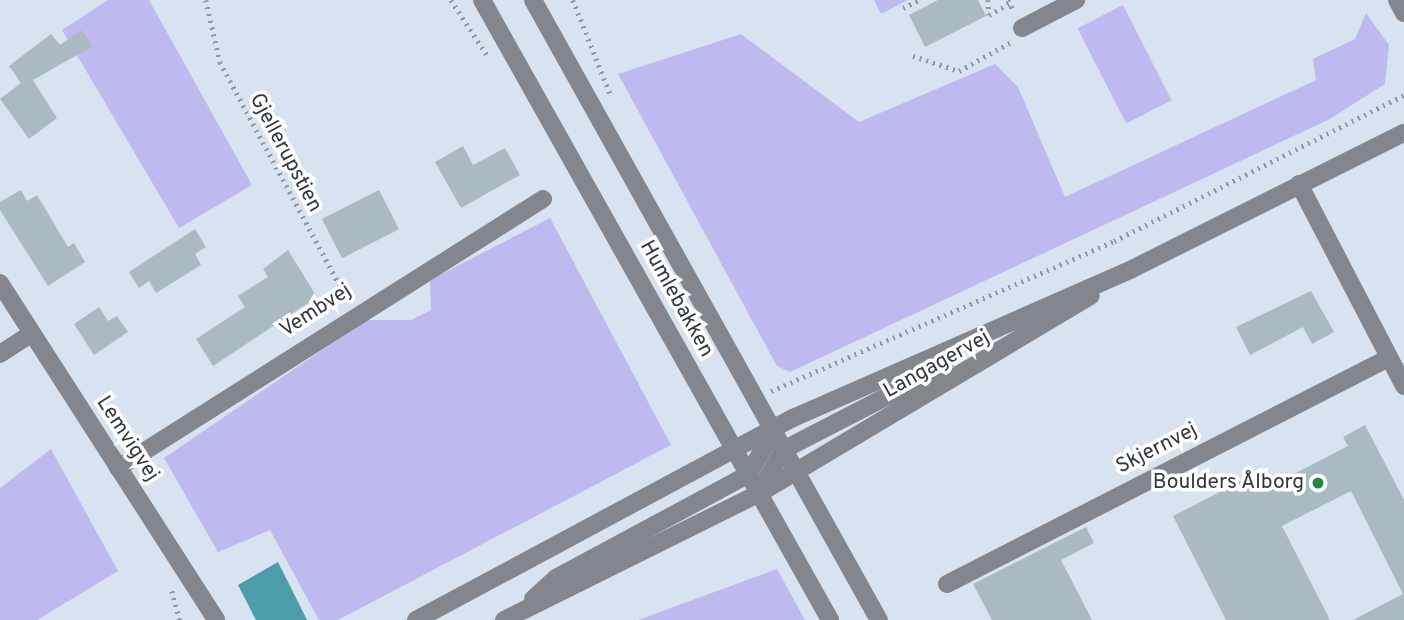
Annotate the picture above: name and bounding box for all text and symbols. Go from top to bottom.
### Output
street label: Gjellerupstien [243,89,327,217]
street label: Humlebakken [634,236,718,362]
street label: Vembvej [276,279,356,343]
street label: Langagervej [880,326,994,404]
street label: Lemvigvej [90,392,164,486]
street label: Skjernvej [1112,418,1202,480]
place label: Boulders Ålborg [1152,470,1304,496]
marker: Boulders Ålborg [1310,475,1326,491]

